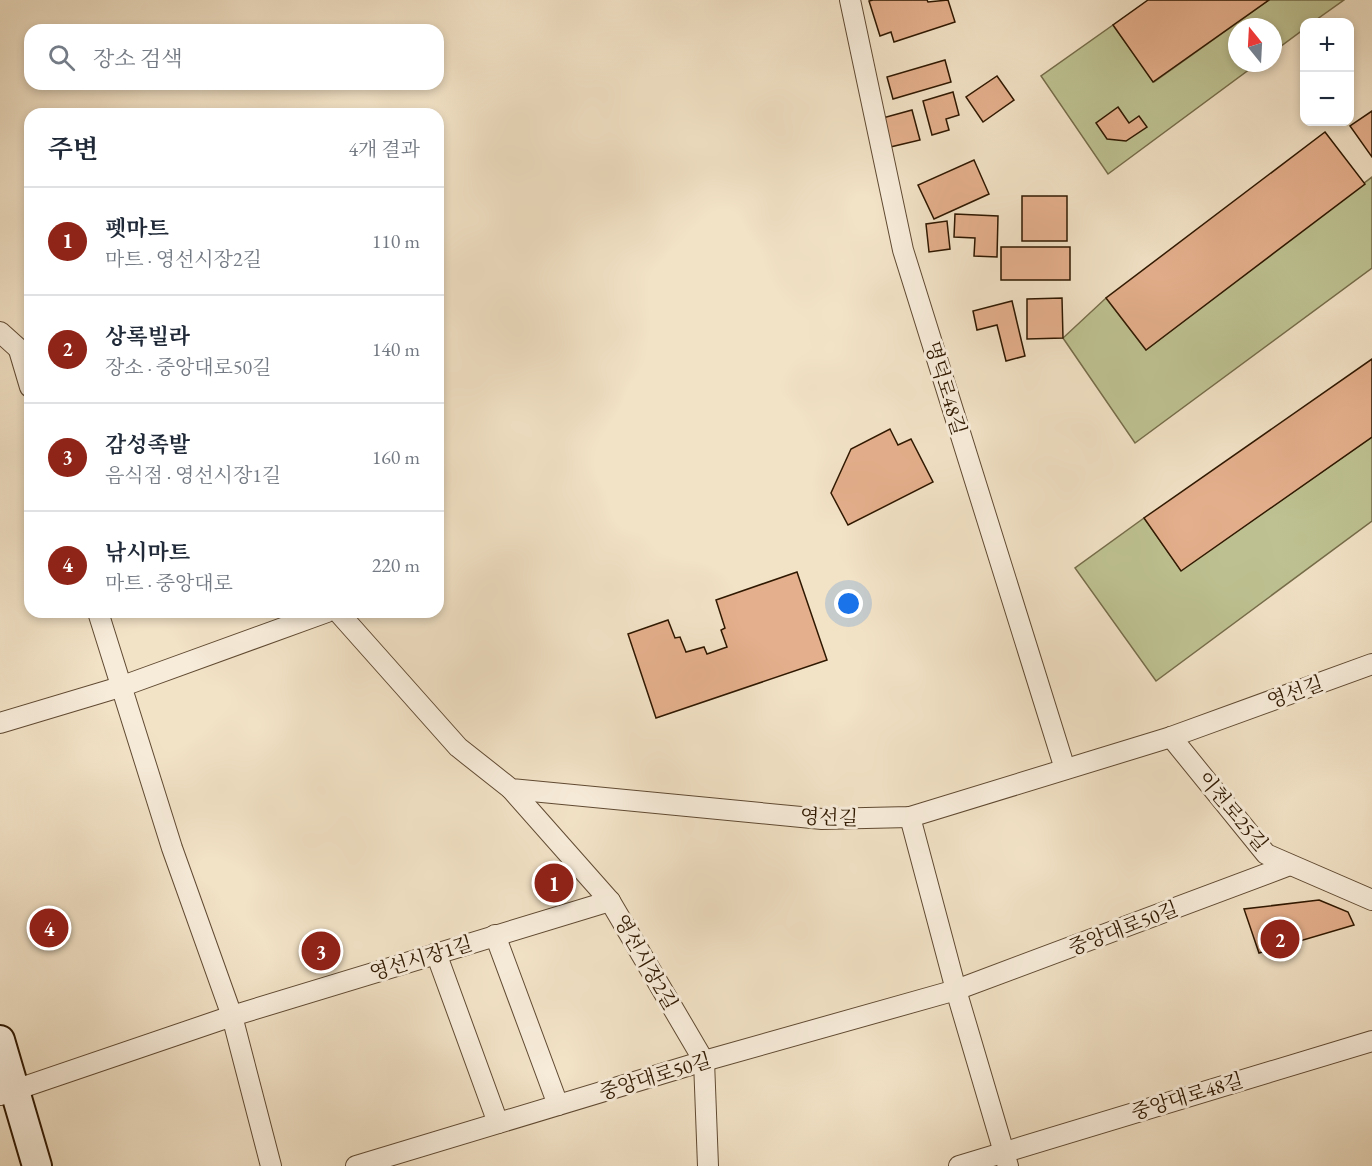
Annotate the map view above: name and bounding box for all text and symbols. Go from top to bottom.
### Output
north arrow [1228,18,1282,72]
map controls [1300,18,1354,126]
button: + [1300,18,1354,72]
search box [24,24,444,90]
icon: search [45,41,78,74]
text: 장소 검색 [93,44,182,73]
button: − [1300,72,1354,126]
text: 주변 [48,132,98,166]
text: 4개 결과 [348,136,420,162]
text: 펫마트 [105,214,169,243]
text: 1 [62,228,73,254]
text: 110 m [372,228,420,254]
text: 마트 · 영선시장2길 [105,246,262,272]
text: 상록빌라 [105,322,190,351]
text: 2 [62,336,73,362]
text: 140 m [372,336,420,362]
street label: 명덕로48길 [919,338,973,438]
text: 장소 · 중앙대로50길 [105,354,271,380]
text: 감성족발 [105,430,190,459]
text: 3 [62,444,73,470]
text: 160 m [372,444,420,470]
text: 음식점 · 영선시장1길 [105,462,281,488]
text: 낚시마트 [105,538,190,567]
text: 4 [62,552,73,578]
text: 220 m [372,552,420,578]
text: 마트 · 중앙대로 [105,570,233,596]
your location [834,589,863,618]
street label: 영선길 [1263,670,1327,714]
street label: 이천로25길 [1192,766,1274,856]
street label: 영선길 [800,803,858,831]
pin: 1 [534,860,574,906]
street label: 중앙대로50길 [1064,895,1182,961]
pin: 4 [29,906,68,950]
street label: 영선시장2길 [608,910,684,1014]
pin: 2 [1260,916,1300,962]
pin: 3 [302,928,340,974]
street label: 영선시장1길 [366,930,476,986]
street label: 중앙대로50길 [596,1047,714,1105]
street label: 중앙대로48길 [1128,1067,1246,1125]

